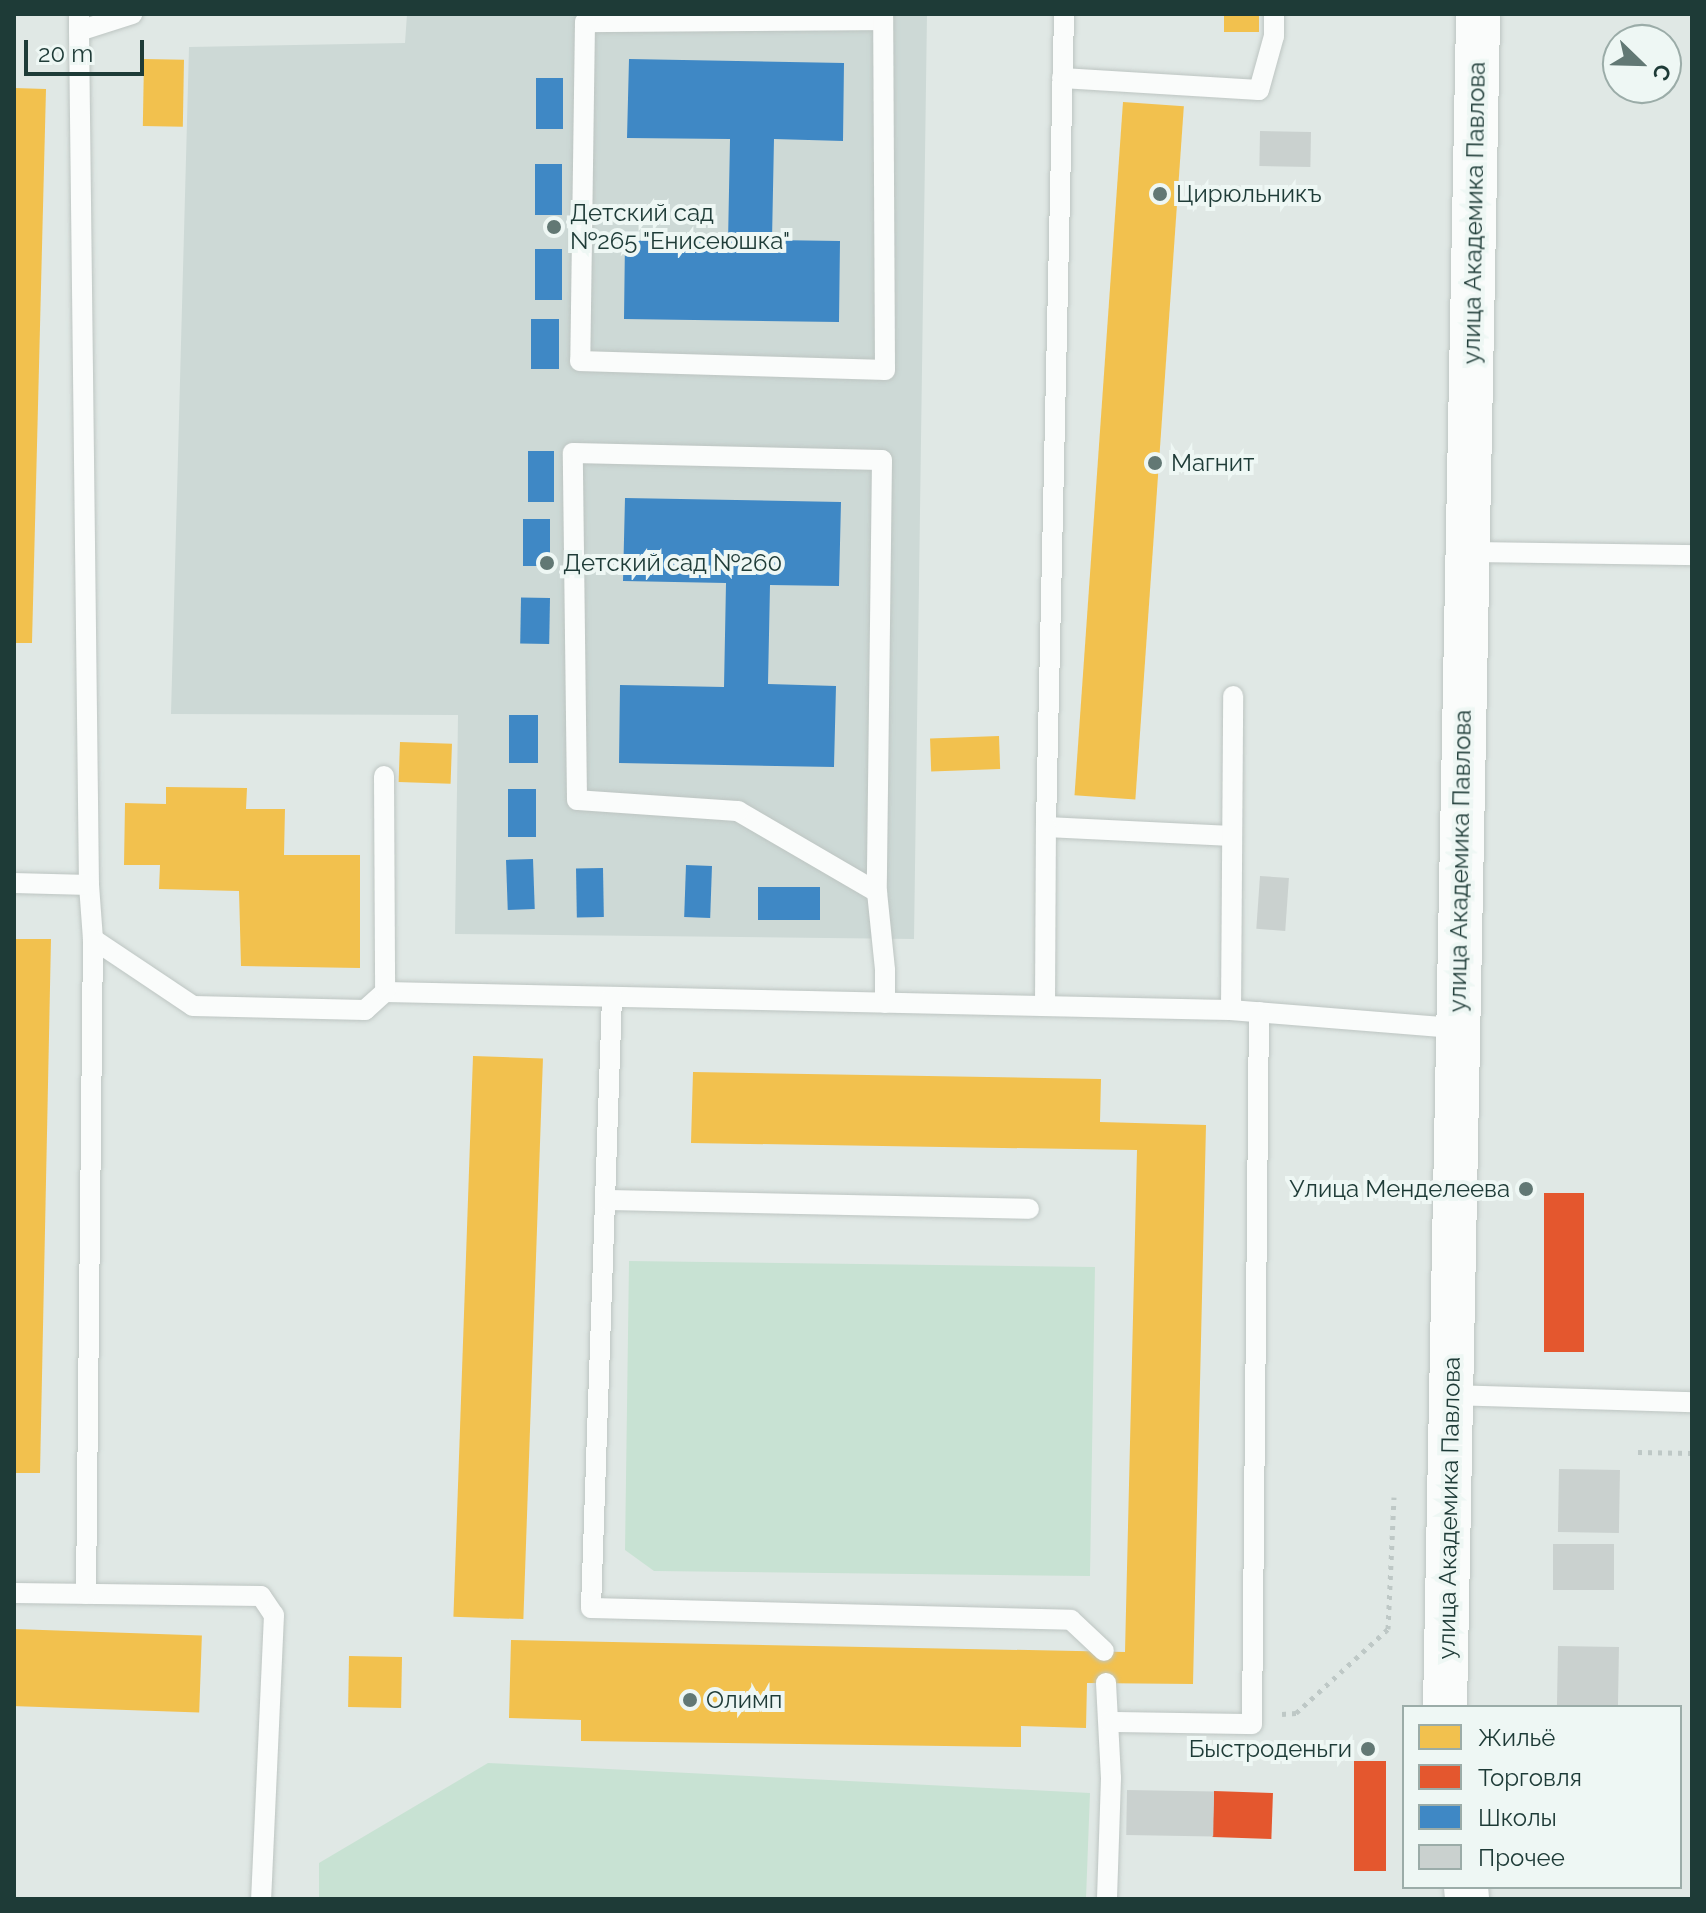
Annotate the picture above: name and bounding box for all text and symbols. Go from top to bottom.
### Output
scale bar [28,24,148,74]
north arrow [1602,24,1682,104]
text: 20 m [38,39,93,68]
street label: улица Академика Павлова [1457,61,1491,365]
text: С [1647,61,1677,85]
place label: Цирюльникъ [1176,180,1322,208]
marker: Цирюльникъ [1151,185,1169,203]
place label: Детский сад №265 "Енисеюшка" [570,199,790,255]
marker: Детский сад №265 "Енисеюшка" [545,218,563,236]
place label: Магнит [1171,449,1254,477]
marker: Магнит [1146,454,1164,472]
place label: Детский сад №260 [563,549,782,577]
marker: Детский сад №260 [538,554,556,572]
street label: улица Академика Павлова [1443,709,1477,1013]
place label: Улица Менделеева [1290,1175,1510,1203]
marker: Улица Менделеева [1517,1180,1535,1198]
street label: улица Академика Павлова [1432,1356,1466,1660]
place label: Олимп [706,1686,782,1714]
marker: Олимп [681,1691,699,1709]
legend [1402,1705,1682,1889]
text: Жильё [1478,1723,1555,1752]
place label: Быстроденьги [1189,1735,1352,1763]
marker: Быстроденьги [1359,1740,1377,1758]
text: Торговля [1478,1763,1582,1792]
text: Школы [1478,1803,1557,1832]
text: Прочее [1478,1843,1565,1872]

